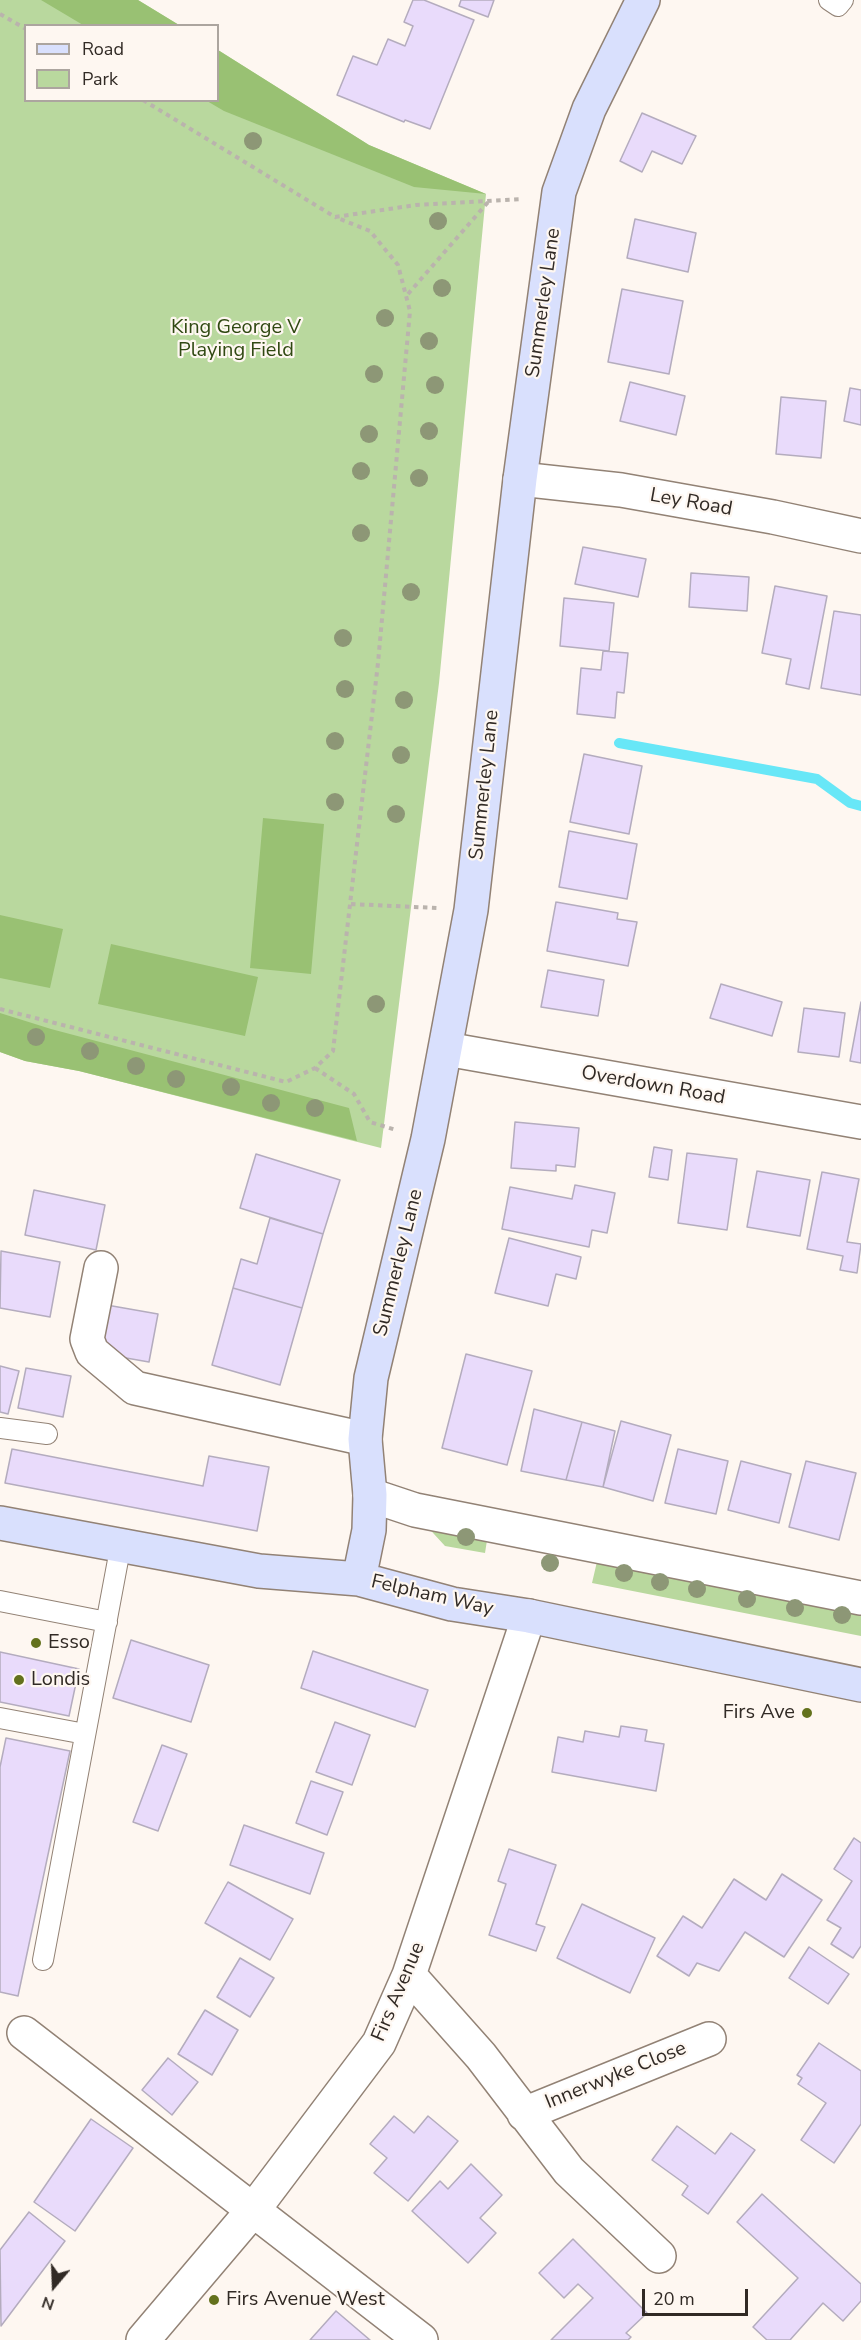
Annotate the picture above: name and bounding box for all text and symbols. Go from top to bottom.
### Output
legend [24,24,219,102]
text: Road [82,37,124,61]
text: Park [82,67,118,91]
street label: Summerley Lane [522,227,566,379]
park label: King George V Playing Field [171,316,301,363]
street label: Ley Road [648,484,734,522]
street label: Summerley Lane [465,709,505,861]
street label: Overdown Road [579,1062,727,1110]
street label: Summerley Lane [369,1187,429,1339]
street label: Felpham Way [369,1570,495,1622]
place label: Esso [48,1631,90,1655]
marker: Esso [29,1636,43,1650]
place label: Londis [31,1668,90,1692]
marker: Londis [12,1673,26,1687]
place label: Firs Ave [723,1701,795,1725]
marker: Firs Ave [800,1706,814,1720]
street label: Firs Avenue [367,1939,431,2045]
street label: Innerwyke Close [542,2037,690,2115]
north arrow [24,2256,84,2316]
scale bar [645,2277,752,2315]
text: 20 m [653,2287,695,2311]
place label: Firs Avenue West [226,2288,385,2312]
text: N [39,2291,57,2315]
marker: Firs Avenue West [207,2293,221,2307]

